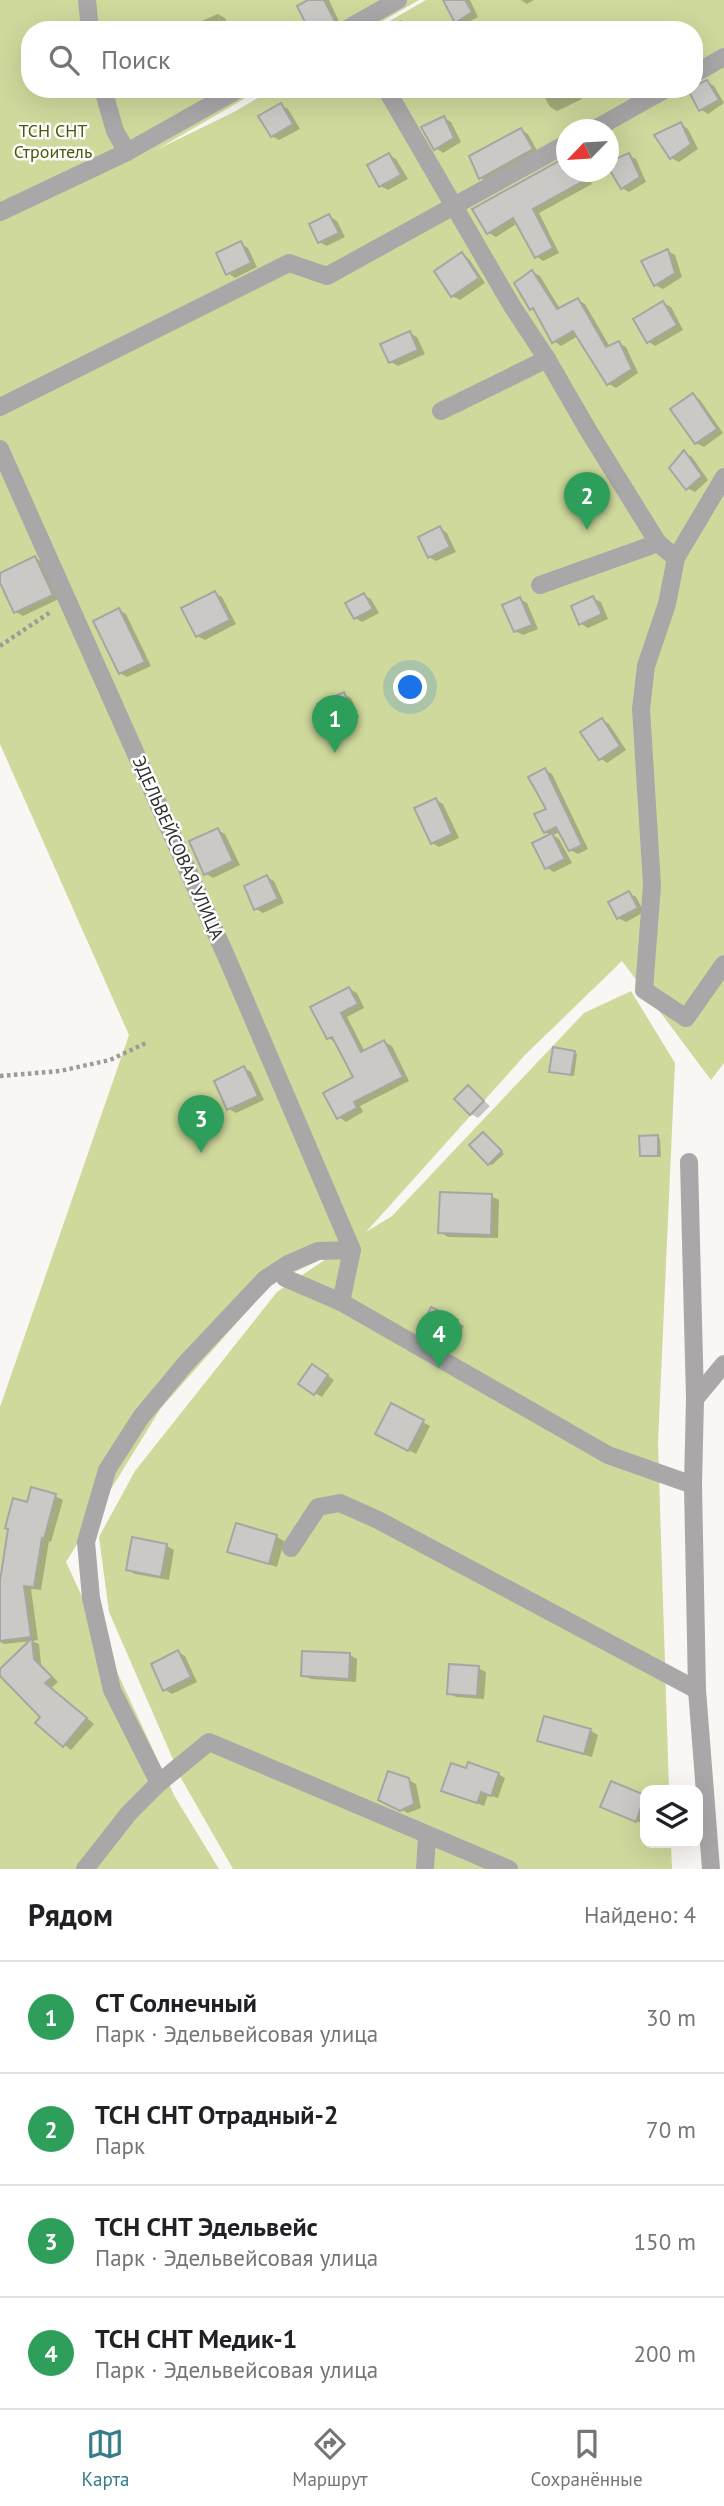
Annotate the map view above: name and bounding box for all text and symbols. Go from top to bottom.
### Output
search box [21,21,703,98]
icon: search [45,41,83,79]
text: Поиск [101,43,170,76]
park label: ТСН СНТ Строитель [14,119,92,163]
north arrow [556,119,619,182]
pin: 2 [564,472,610,530]
your location [393,670,427,704]
pin: 1 [312,695,358,753]
street label: ЭДЕЛЬВЕЙСОВАЯ УЛИЦА [128,752,230,944]
pin: 3 [178,1095,224,1153]
pin: 4 [416,1310,462,1368]
map controls [640,1785,703,1848]
button: layers [640,1785,703,1848]
text: Рядом [28,1895,113,1934]
text: Найдено: 4 [584,1900,696,1929]
text: СТ Солнечный [95,1986,257,2019]
text: 1 [44,2003,58,2032]
text: 30 m [646,2003,696,2032]
text: Парк · Эдельвейсовая улица [95,2019,378,2048]
text: ТСН СНТ Отрадный-2 [95,2098,339,2131]
text: 2 [44,2115,58,2144]
text: 70 m [646,2115,696,2144]
text: Парк [95,2131,145,2160]
text: ТСН СНТ Эдельвейс [95,2210,318,2243]
text: 3 [44,2227,58,2256]
text: 150 m [634,2227,696,2256]
text: Парк · Эдельвейсовая улица [95,2243,378,2272]
text: ТСН СНТ Медик-1 [95,2322,297,2355]
text: 4 [44,2339,58,2368]
text: 200 m [634,2339,696,2368]
text: Парк · Эдельвейсовая улица [95,2355,378,2384]
tab: Карта [81,2425,129,2491]
tab: Маршрут [292,2425,368,2491]
tab: Сохранённые [530,2425,643,2491]

